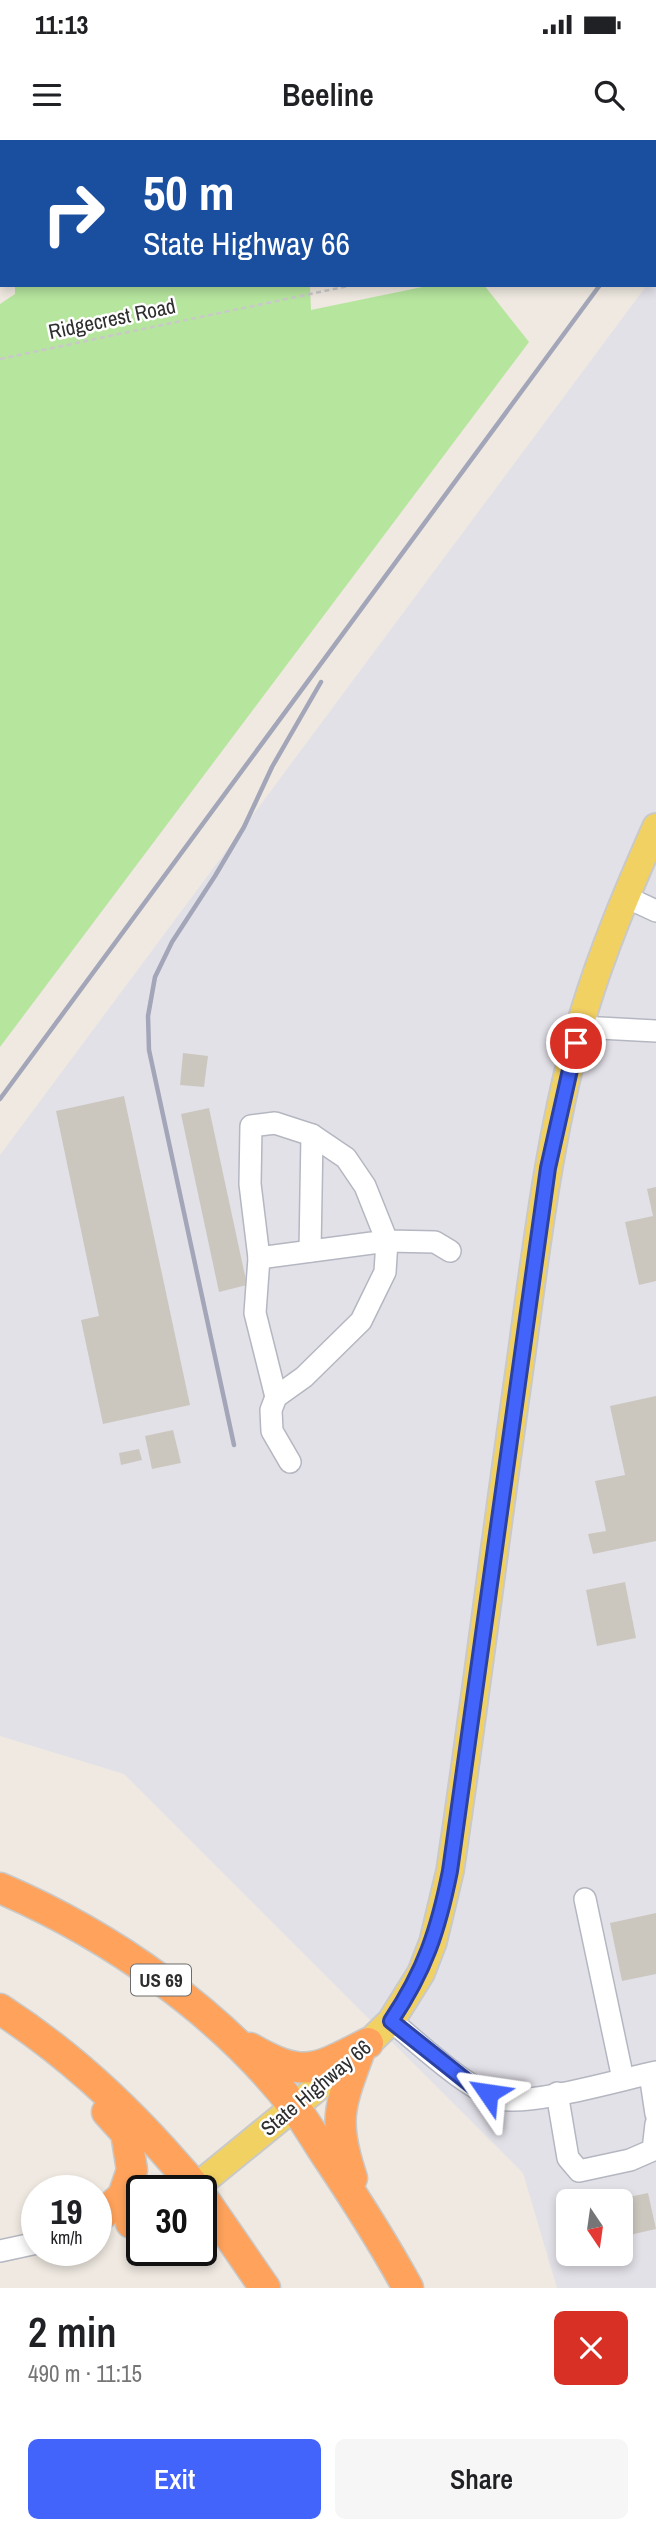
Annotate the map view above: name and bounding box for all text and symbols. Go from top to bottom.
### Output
text: 11:13 [35,7,88,42]
text: Beeline [282,73,374,116]
icon: menu [28,76,66,114]
icon: search [590,76,628,114]
text: 50 m [143,159,235,225]
icon: right [28,168,119,259]
text: State Highway 66 [143,222,350,265]
street label: Ridgecrest Road [46,291,178,346]
pin [546,1013,606,1073]
icon: arrive [557,1024,595,1062]
road number: US 69 [131,1964,191,1996]
street label: State Highway 66 [254,2033,377,2142]
position arrow [451,2056,525,2130]
speed limit sign: 30 [126,2175,217,2266]
text: 19 [51,2188,82,2235]
north arrow [556,2189,634,2266]
map controls [556,2189,633,2266]
text: km/h [51,2225,83,2250]
text: 2 min [28,2304,117,2360]
button: close [554,2311,628,2385]
text: 490 m · 11:15 [28,2358,142,2389]
button: Exit [28,2439,321,2519]
button: Share [335,2439,628,2519]

